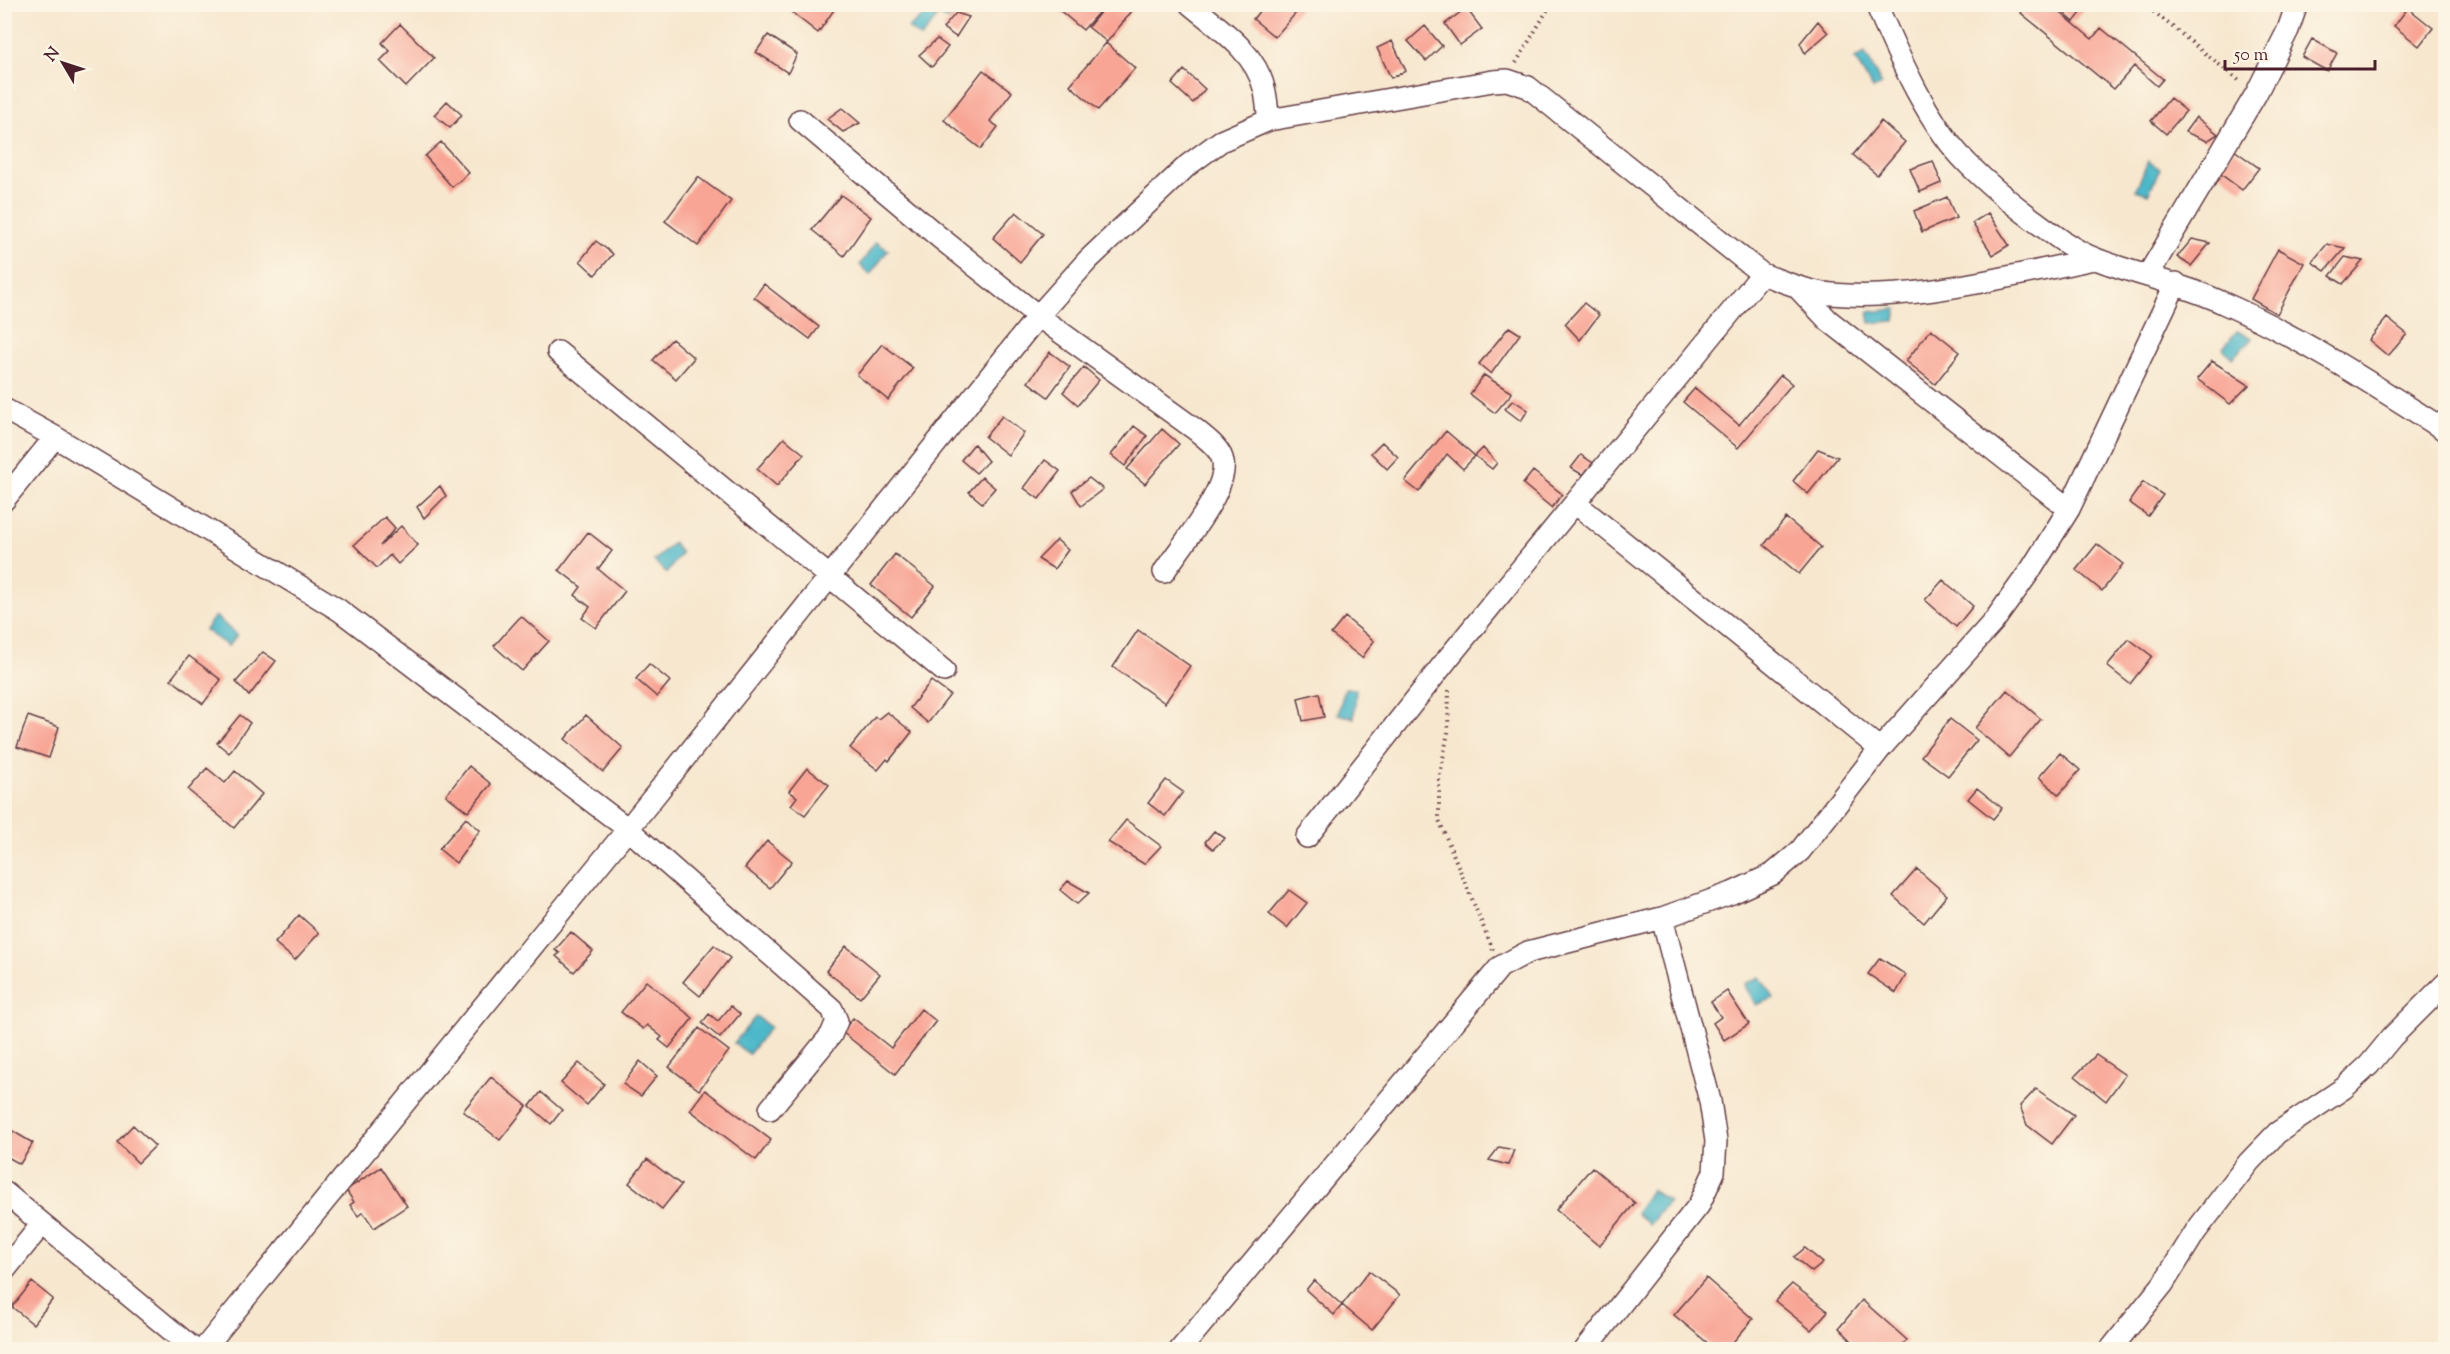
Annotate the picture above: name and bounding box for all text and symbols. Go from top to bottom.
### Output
north arrow [33,33,93,93]
scale bar [2225,33,2375,71]
text: N [40,43,66,67]
text: 50 m [2233,43,2269,69]

